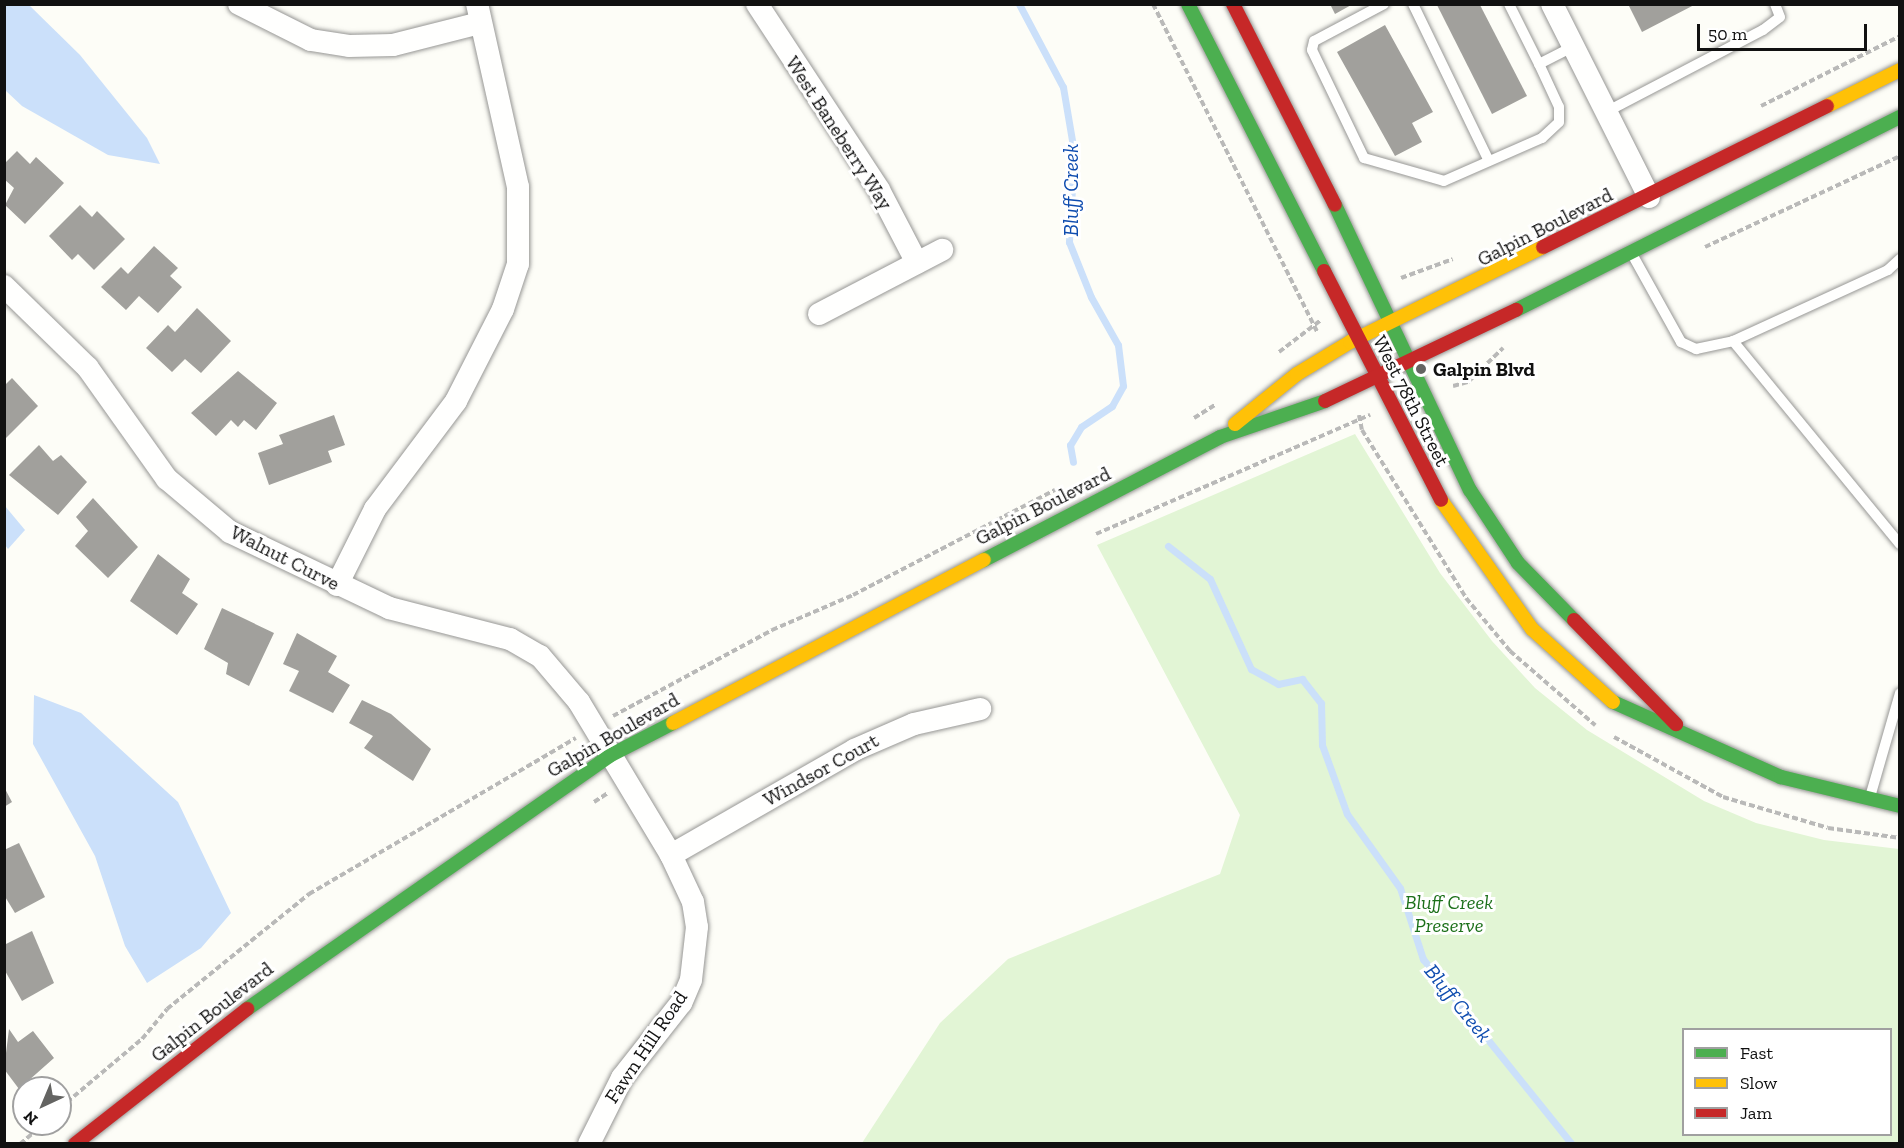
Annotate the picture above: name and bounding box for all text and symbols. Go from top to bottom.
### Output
scale bar [1700,12,1870,50]
text: 50 m [1708,23,1747,45]
street label: West Baneberry Way [780,51,898,215]
water label: Bluff Creek [1058,144,1084,236]
street label: Galpin Boulevard [1473,183,1617,271]
street label: West 78th Street [1368,331,1454,471]
place label: Galpin Blvd [1433,357,1535,381]
marker: Galpin Blvd [1414,362,1428,376]
street label: Galpin Boulevard [971,462,1115,550]
street label: Walnut Curve [226,520,344,596]
street label: Galpin Boulevard [543,687,683,783]
street label: Windsor Court [759,728,883,812]
park label: Bluff Creek Preserve [1405,890,1493,937]
street label: Galpin Boulevard [146,957,278,1067]
water label: Bluff Creek [1419,959,1497,1047]
street label: Fawn Hill Road [600,986,692,1108]
legend [1682,1028,1892,1136]
text: Fast [1740,1042,1773,1064]
text: Slow [1740,1072,1777,1094]
north arrow [12,1076,72,1136]
text: Jam [1740,1102,1772,1124]
text: N [20,1107,42,1129]

